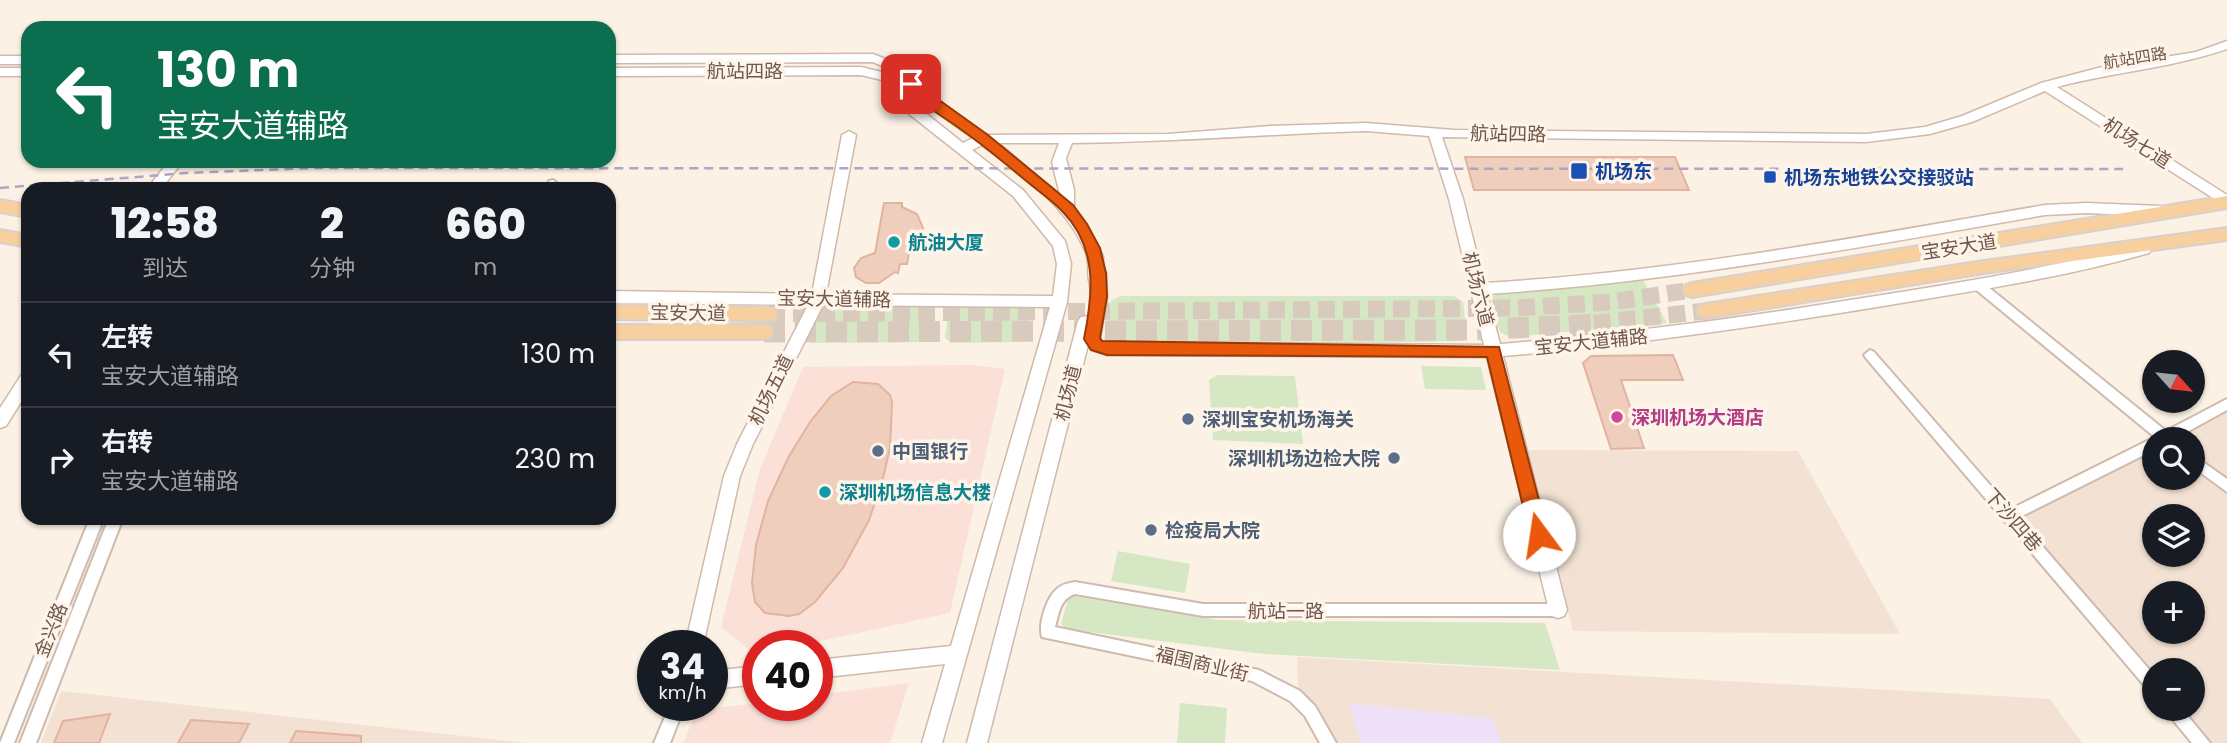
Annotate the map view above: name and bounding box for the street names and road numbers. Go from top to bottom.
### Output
street label: 航站四路 [2102,42,2168,74]
street label: 航站四路 [707,58,783,85]
street label: 机场七道 [2098,111,2176,175]
street label: 航站四路 [1470,120,1546,148]
street label: 宝安大道 [1919,228,1999,266]
street label: 机场六道 [1456,249,1500,329]
street label: 宝安大道辅路 [777,285,891,313]
street label: 宝安大道 [650,299,726,327]
street label: 宝安大道辅路 [1533,323,1649,361]
street label: 机场五道 [742,350,800,430]
street label: 机场道 [1048,362,1088,424]
street label: 下沙四巷 [1978,482,2048,558]
street label: 航站一路 [1248,598,1324,625]
street label: 金兴路 [28,599,74,661]
street label: 福围商业街 [1153,640,1251,688]

